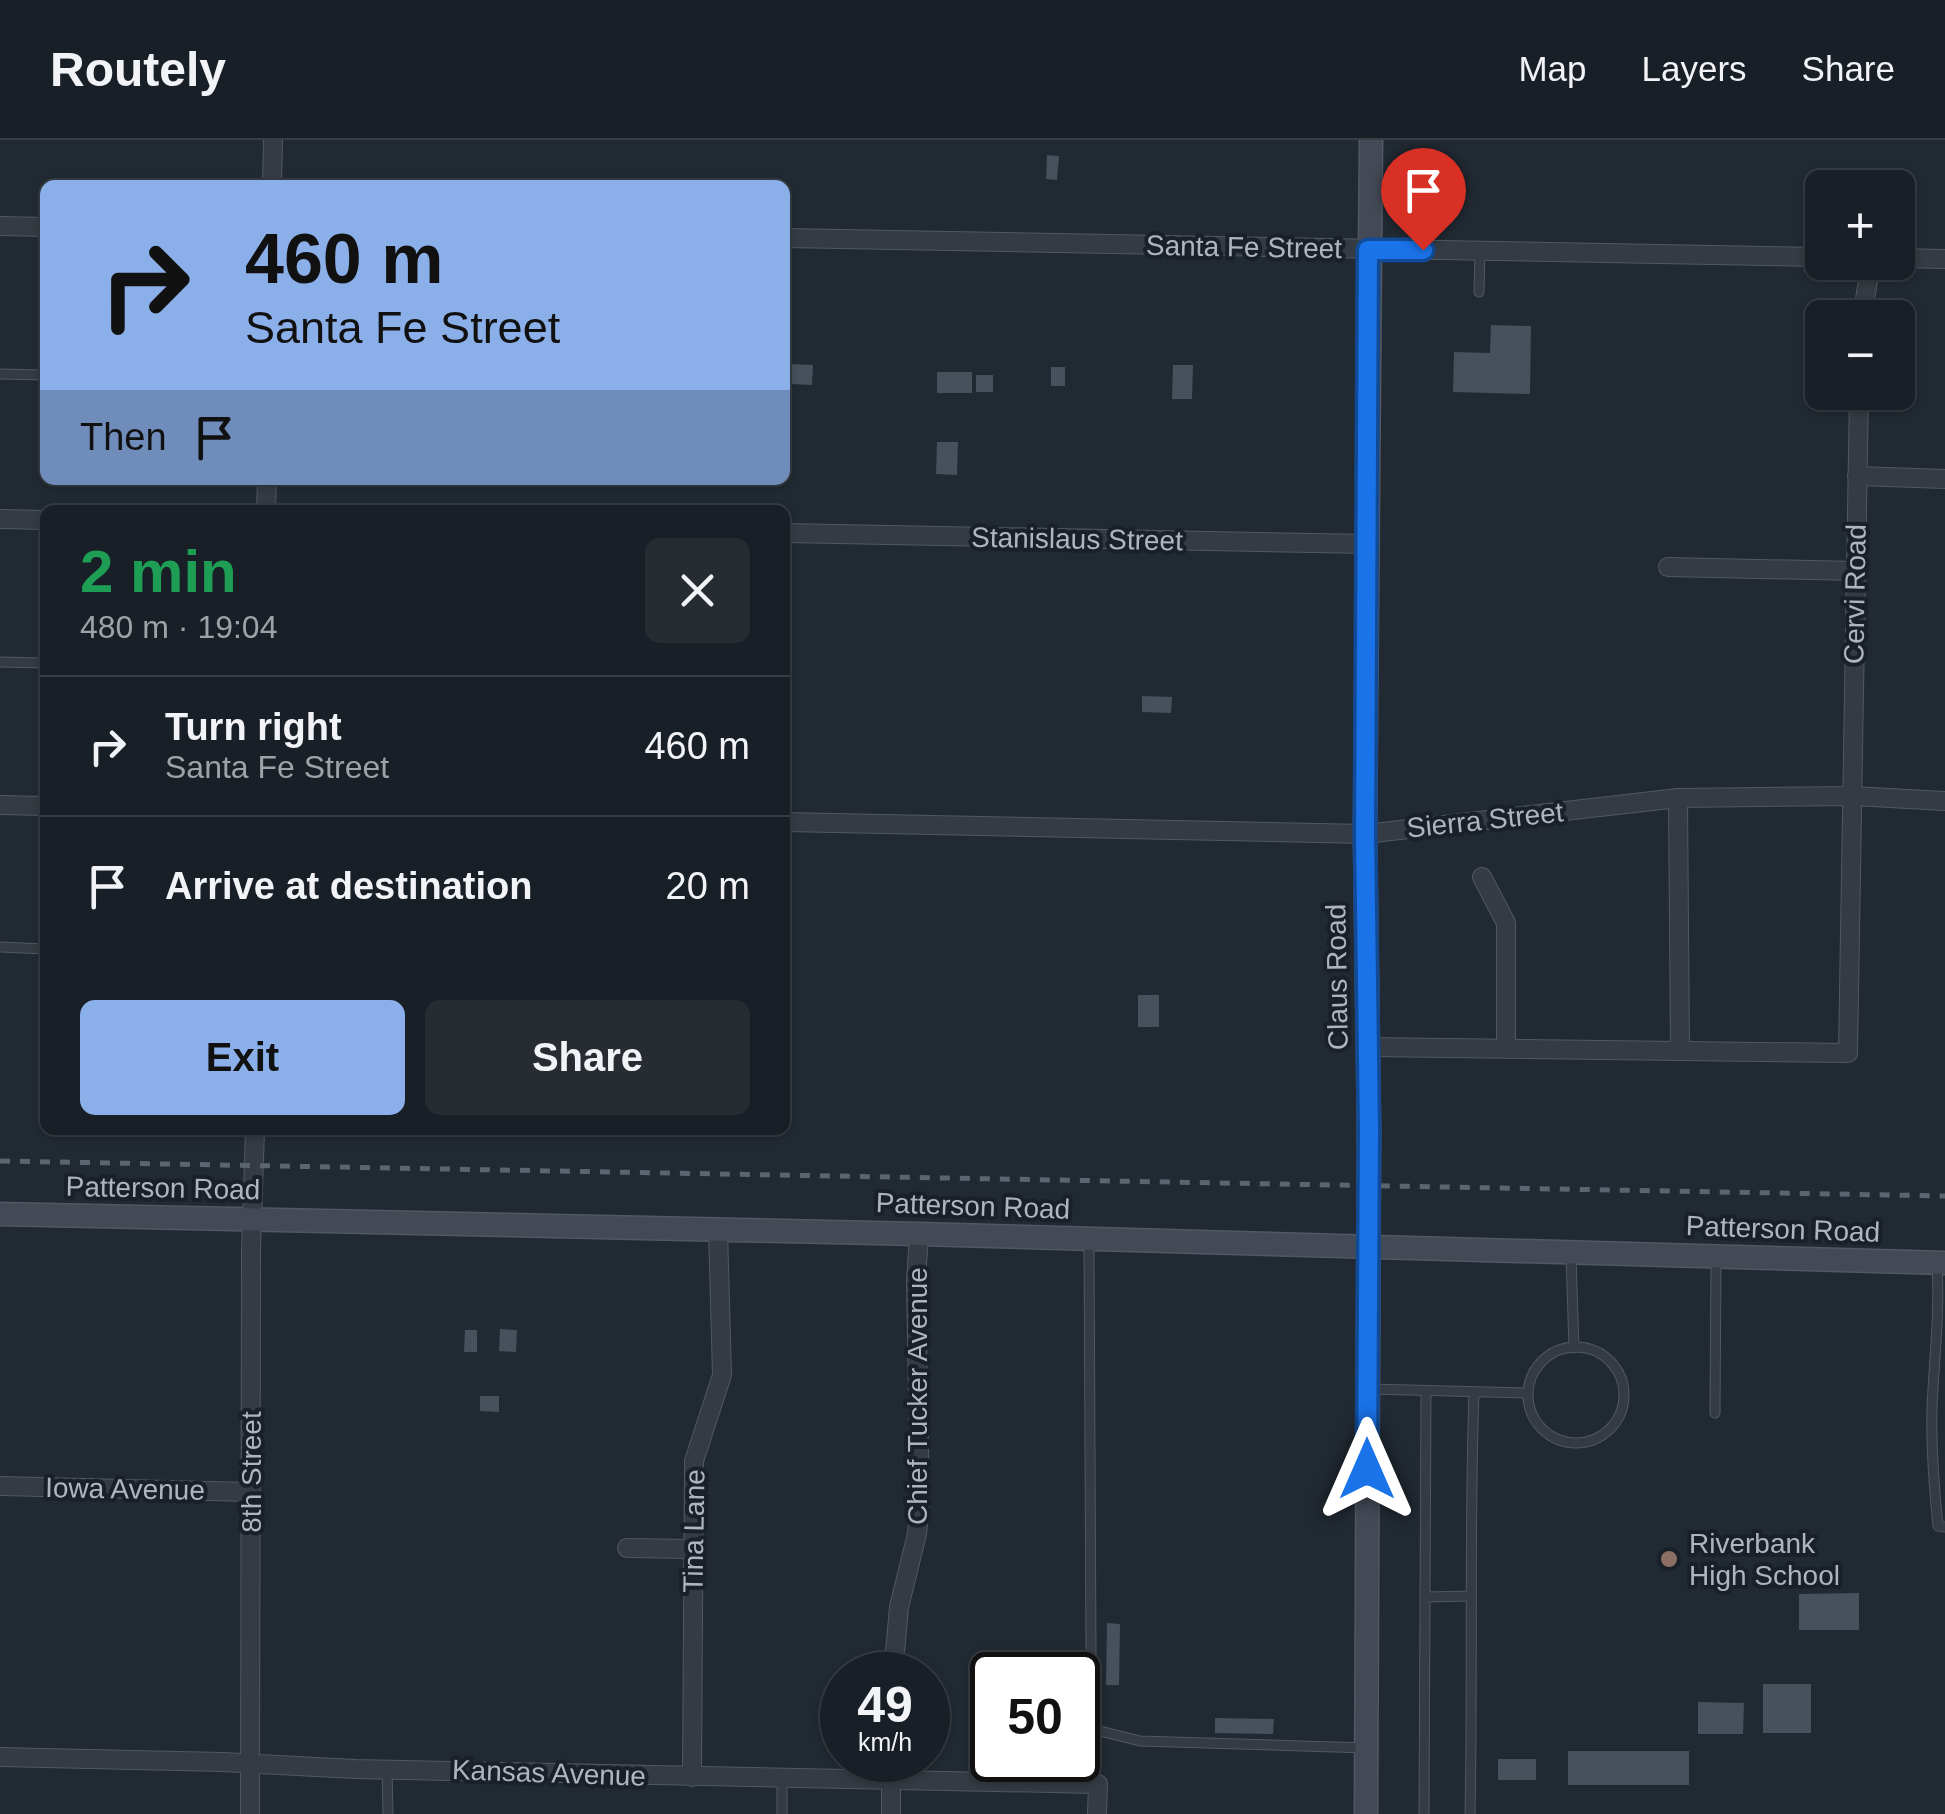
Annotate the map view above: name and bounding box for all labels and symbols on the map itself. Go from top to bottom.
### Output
pin [1381,148,1466,251]
street label: Santa Fe Street [1146,230,1343,264]
street label: Stanislaus Street [971,522,1183,556]
street label: Cervi Road [1838,524,1872,664]
street label: Sierra Street [1405,796,1565,844]
street label: Claus Road [1320,904,1354,1050]
street label: Patterson Road [65,1171,261,1205]
street label: Patterson Road [875,1187,1071,1225]
street label: Patterson Road [1685,1210,1881,1248]
street label: Chief Tucker Avenue [902,1267,933,1525]
street label: 8th Street [236,1411,267,1533]
position arrow [1315,1417,1419,1521]
street label: Tina Lane [677,1469,711,1593]
street label: Iowa Avenue [45,1472,205,1506]
place label: Riverbank High School [1689,1528,1840,1591]
marker: Riverbank High School [1658,1548,1680,1570]
speed limit sign: 50 [970,1652,1100,1782]
street label: Kansas Avenue [451,1754,647,1792]

